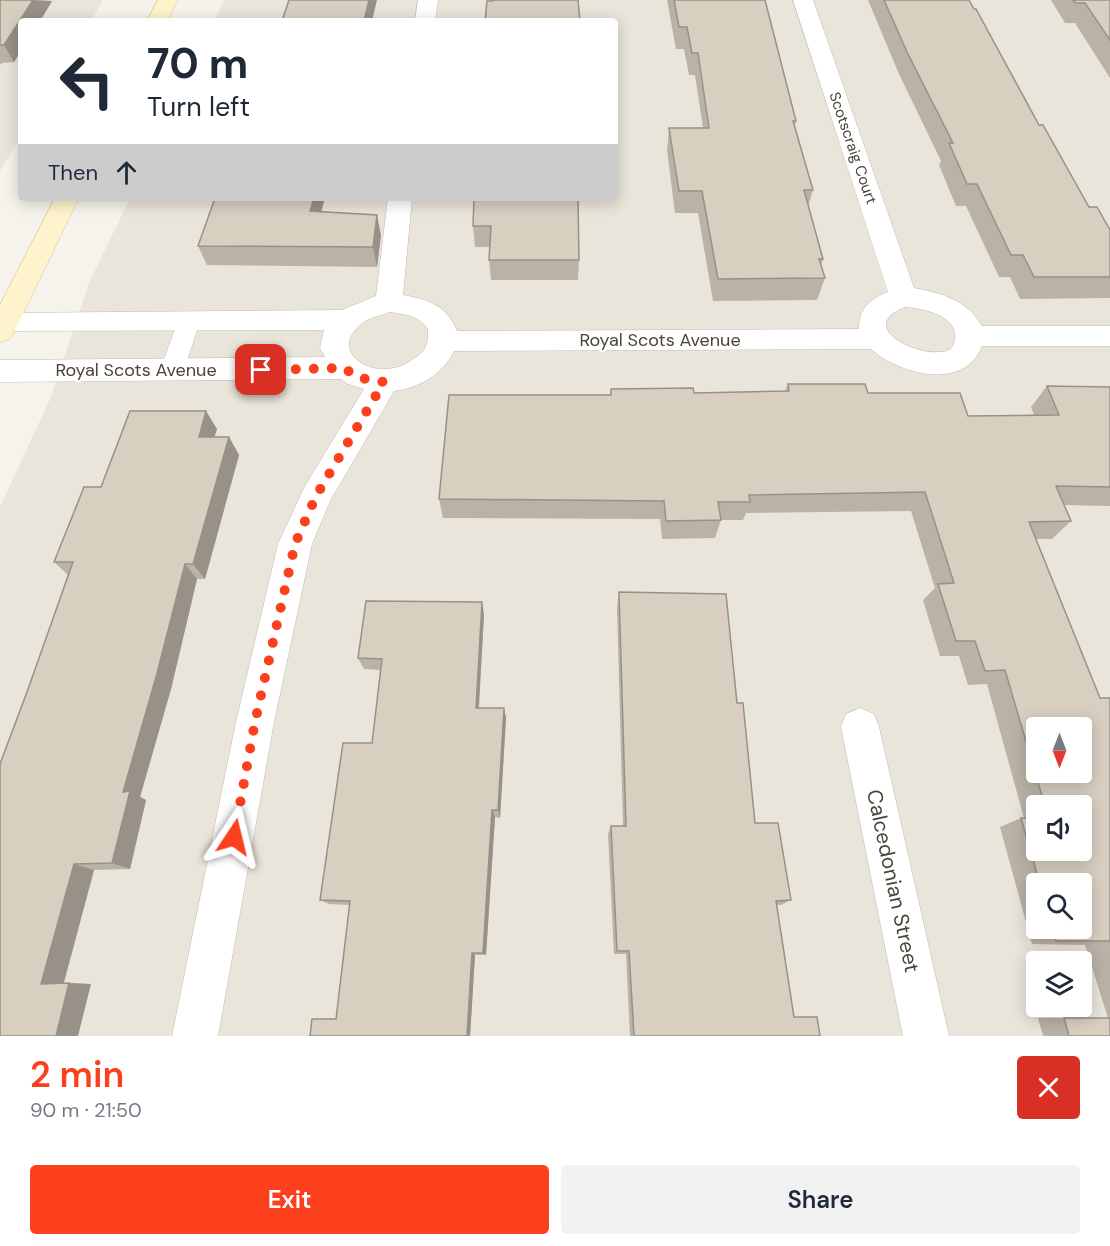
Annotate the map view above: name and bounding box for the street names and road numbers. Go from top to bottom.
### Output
street label: Scotscraig Court [824,89,882,207]
street label: Royal Scots Avenue [579,328,741,352]
street label: Royal Scots Avenue [55,358,217,382]
street label: Calcedonian Street [860,787,926,975]

